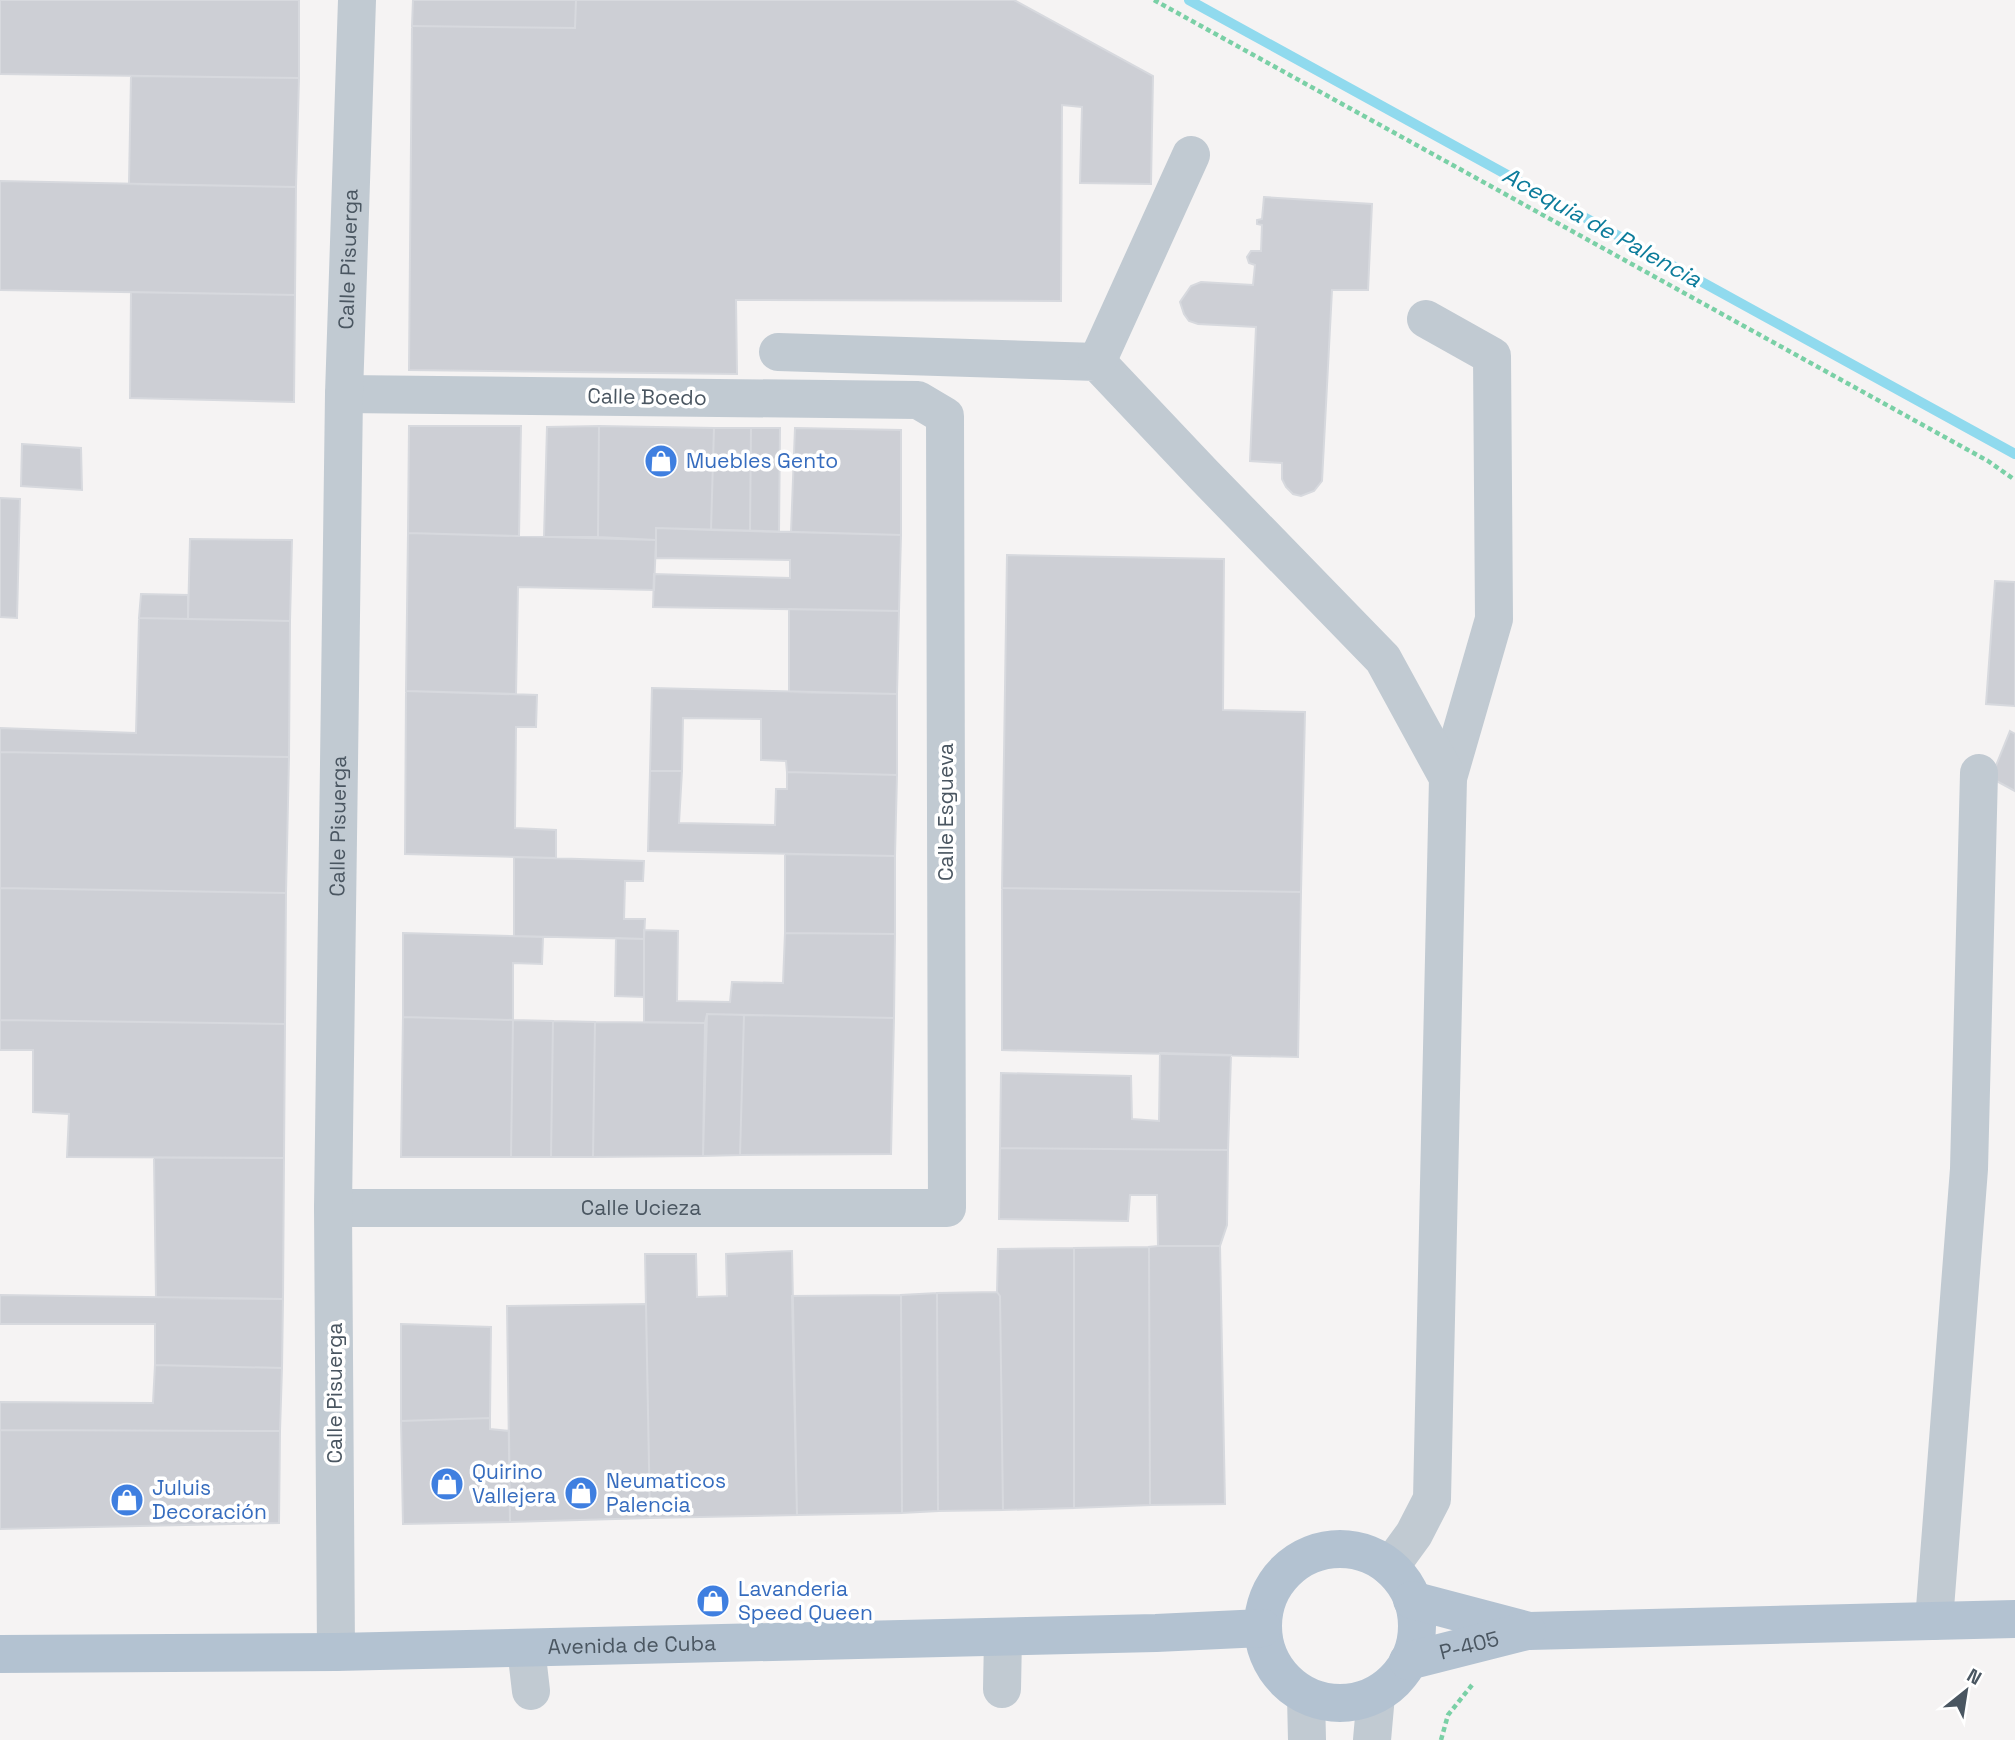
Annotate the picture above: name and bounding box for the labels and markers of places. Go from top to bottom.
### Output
shop icon: Muebles Gento [642,442,680,480]
place label: Muebles Gento [686,447,838,474]
place label: Quirino Vallejera [472,1458,556,1509]
shop icon: Quirino Vallejera [428,1465,466,1503]
place label: Neumaticos Palencia [606,1467,726,1518]
place label: Juluis Decoración [152,1474,267,1525]
shop icon: Neumaticos Palencia [562,1474,600,1512]
shop icon: Juluis Decoración [108,1481,146,1519]
place label: Lavanderia Speed Queen [738,1575,873,1626]
shop icon: Lavanderia Speed Queen [694,1582,732,1620]

